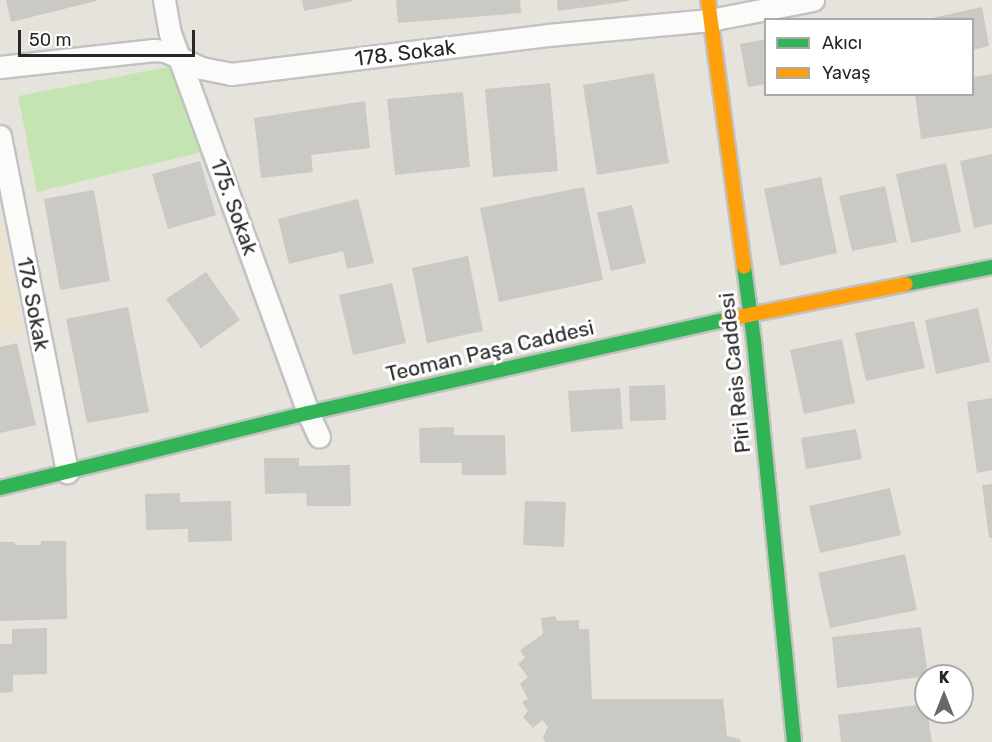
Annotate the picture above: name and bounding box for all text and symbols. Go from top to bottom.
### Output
scale bar [21,18,198,56]
legend [764,18,974,96]
text: 50 m [29,29,72,51]
text: Akıcı [822,32,862,54]
street label: 178. Sokak [353,34,457,72]
text: Yavaş [822,62,870,84]
street label: 175. Sokak [205,155,263,259]
street label: 176 Sokak [12,255,54,353]
street label: Piri Reis Caddesi [714,292,756,454]
street label: Teoman Paşa Caddesi [384,315,596,387]
north arrow [914,664,974,724]
text: K [939,668,949,687]

